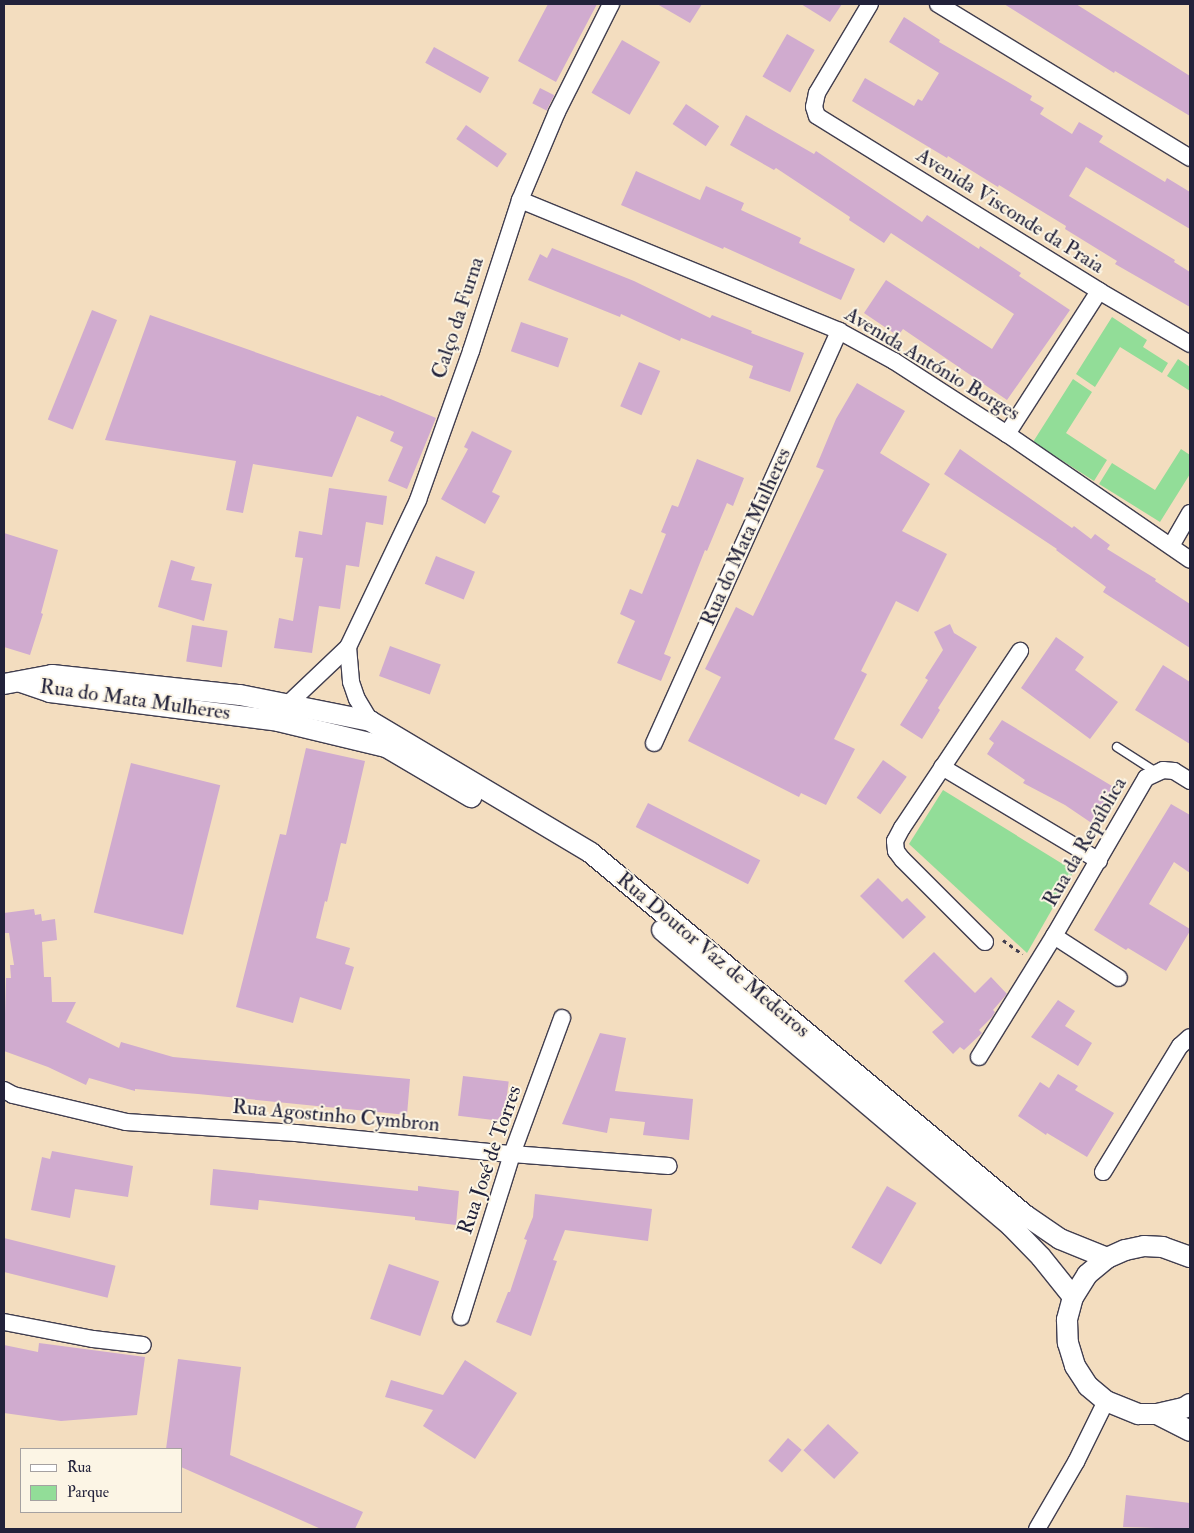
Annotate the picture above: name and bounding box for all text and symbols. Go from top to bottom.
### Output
street label: Avenida Visconde da Praia [911,143,1109,279]
street label: Calço da Furna [426,254,490,382]
street label: Avenida António Borges [840,302,1024,426]
street label: Rua do Mata Mulheres [695,444,797,630]
street label: Rua do Mata Mulheres [38,674,232,726]
street label: Rua da República [1038,773,1132,911]
street label: Rua Doutor Vaz de Medeiros [611,867,815,1043]
street label: Rua José de Torres [453,1082,527,1238]
street label: Rua Agostinho Cymbron [231,1094,441,1138]
legend [20,1448,182,1513]
text: Rua [67,1458,92,1477]
text: Parque [67,1483,109,1502]

